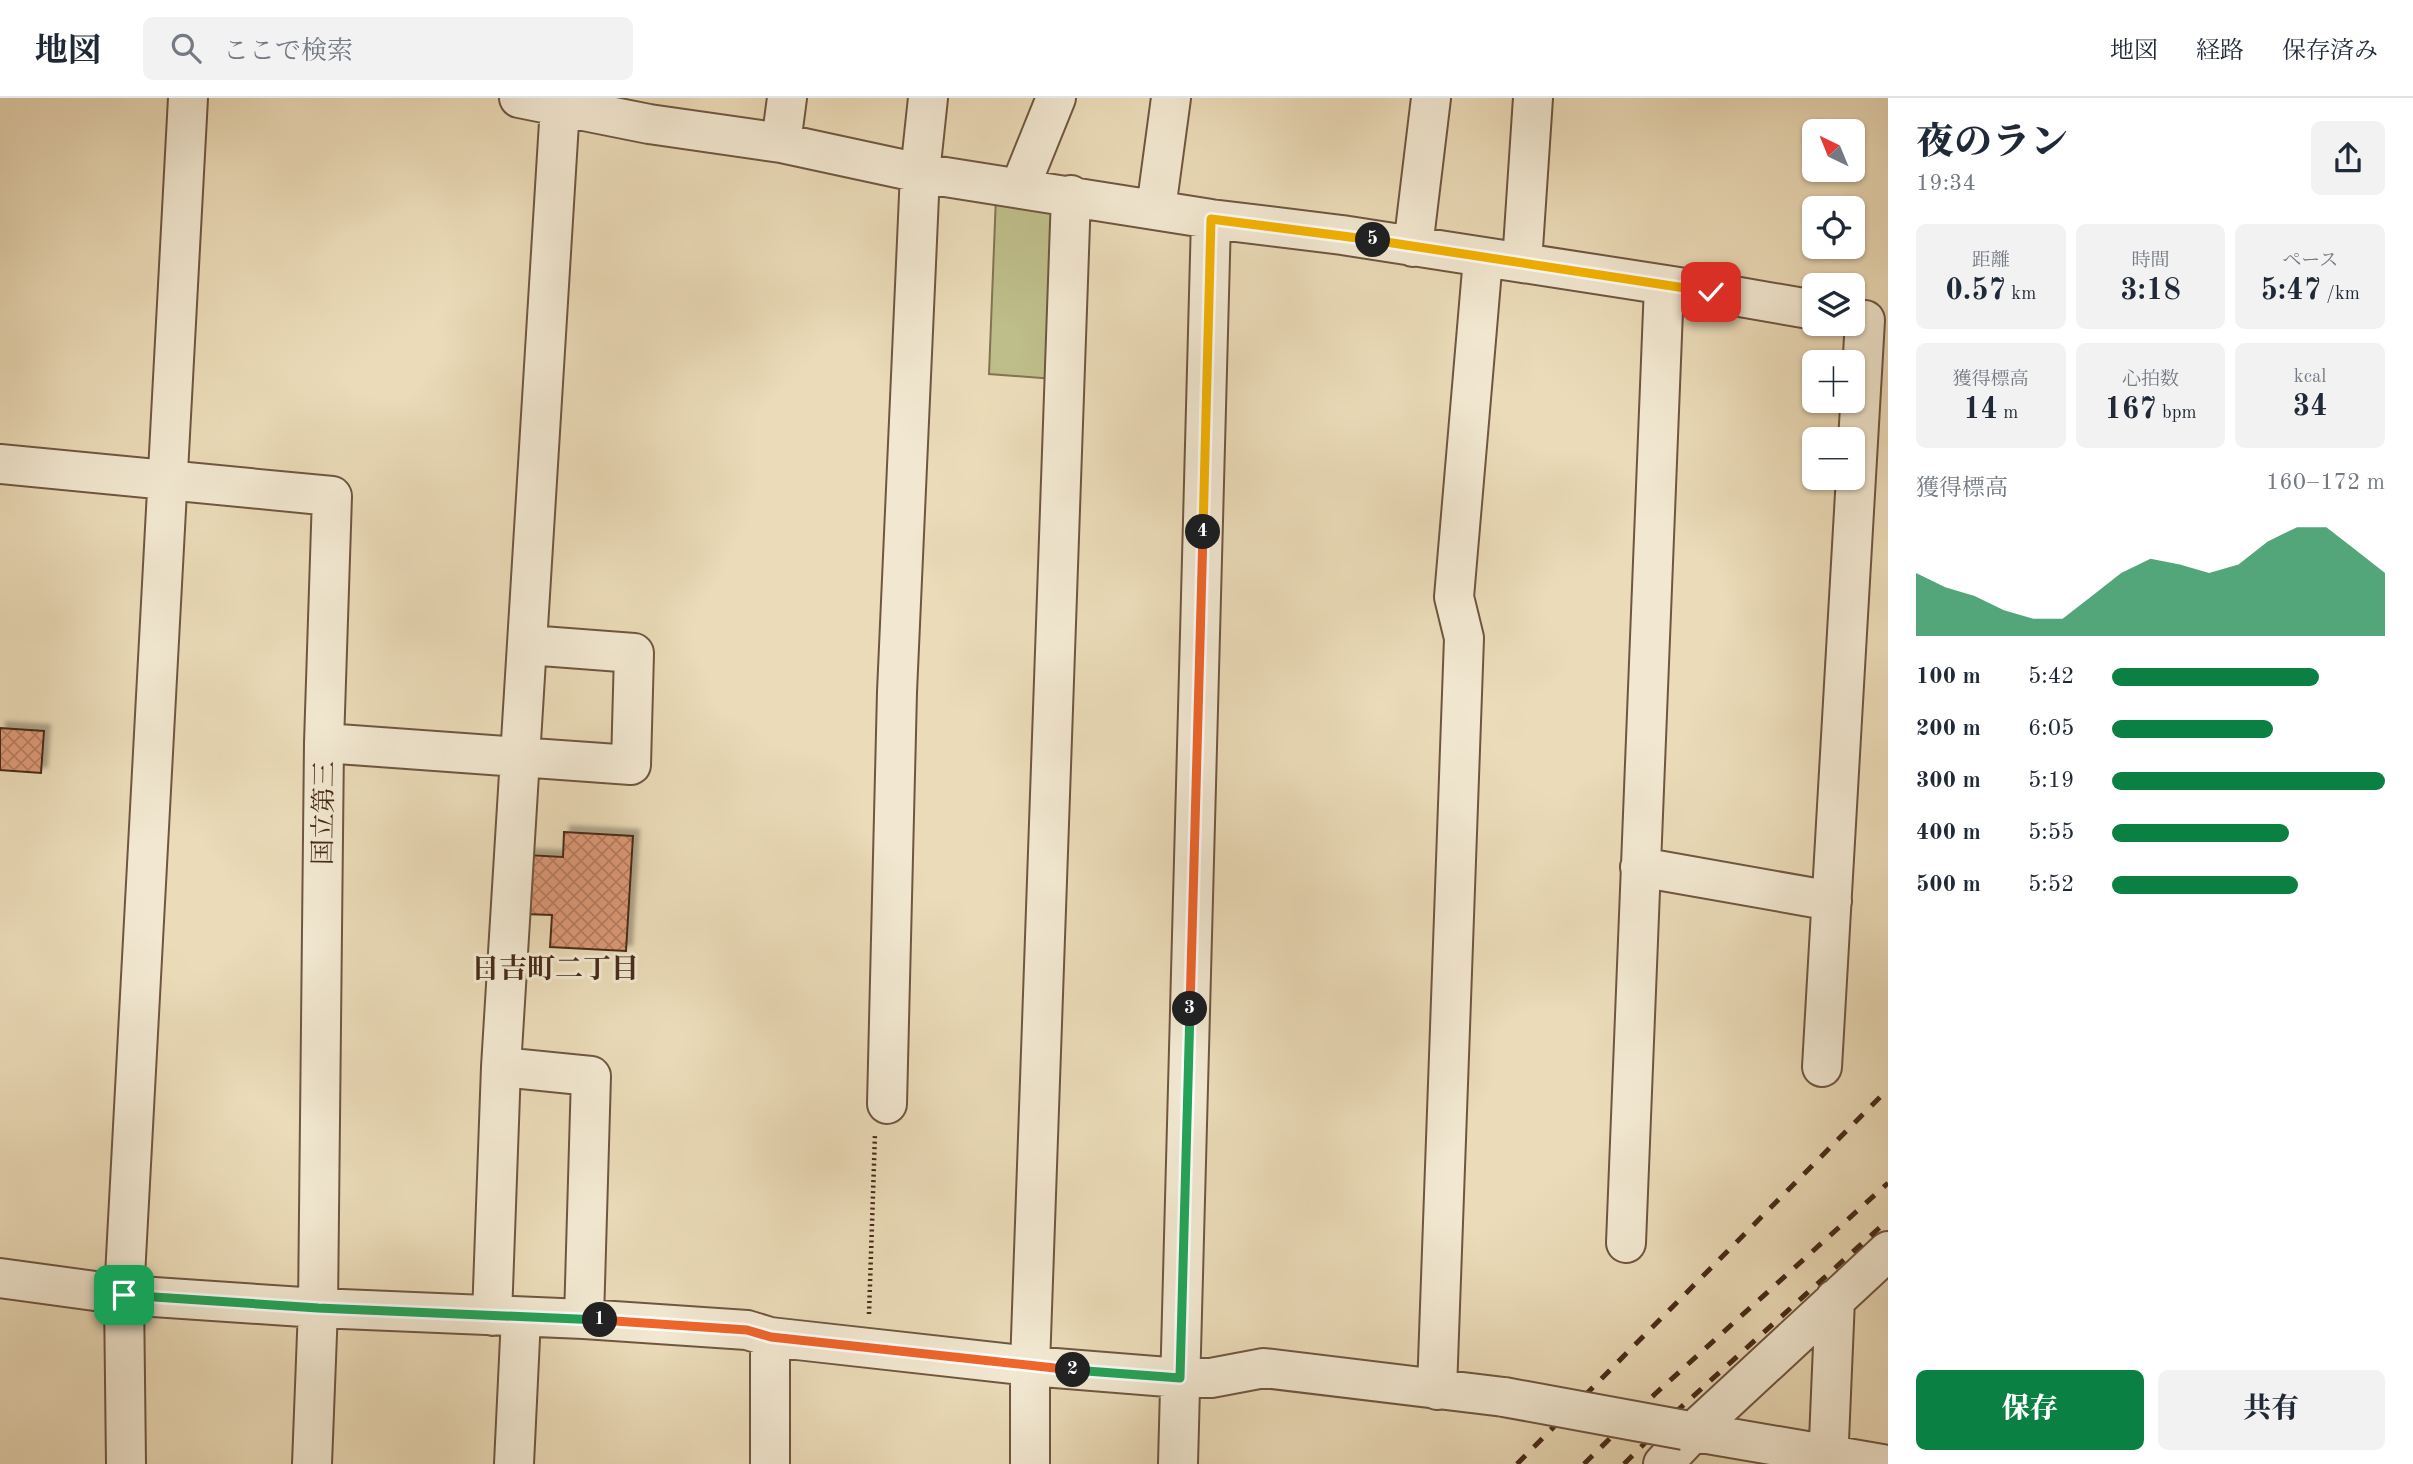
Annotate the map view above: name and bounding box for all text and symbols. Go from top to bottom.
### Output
search box [143,17,633,80]
icon: search [167,29,205,67]
text: 地図 [35,36,101,69]
text: ここで検索 [223,39,353,65]
text: 地図 [2110,40,2158,64]
text: 経路 [2196,40,2244,64]
text: 保存済み [2282,40,2378,64]
north arrow [1802,119,1866,182]
map controls [1802,119,1865,490]
button: share [2311,121,2385,195]
text: 夜のラン [1916,125,2068,163]
text: 19:34 [1916,172,1976,195]
button: locate [1802,196,1865,259]
pin: 5 [1356,222,1390,258]
text: 5 [1367,230,1378,249]
text: 距離 [1972,252,2010,271]
text: 時間 [2131,252,2170,271]
text: ペース [2282,252,2338,271]
pin [1681,262,1741,322]
icon: check [1692,273,1730,311]
button: layers [1802,273,1865,336]
text: 0.57 [1945,276,2006,306]
text: 3:18 [2120,276,2181,306]
text: 5:47 [2260,276,2321,306]
text: km [2006,285,2036,304]
text: /km [2321,285,2360,304]
button: + [1802,350,1865,413]
text: kcal [2294,368,2327,387]
text: 獲得標高 [1953,371,2029,390]
text: 心拍数 [2122,371,2179,390]
text: 34 [2293,392,2328,422]
text: 14 [1963,395,1998,425]
text: 167 [2104,395,2157,425]
text: m [1998,404,2018,423]
text: bpm [2157,404,2197,423]
button: − [1802,427,1865,490]
text: 160–172 m [2266,471,2385,494]
text: 獲得標高 [1916,477,2008,500]
pin: 4 [1186,514,1220,550]
text: 4 [1197,522,1208,541]
text: 100 m [1916,665,1981,688]
text: 5:42 [2028,665,2074,688]
text: 200 m [1916,717,1981,740]
text: 6:05 [2028,717,2074,740]
street label: 国立第三 [309,761,339,865]
text: 300 m [1916,769,1981,792]
text: 5:19 [2028,769,2074,792]
text: 400 m [1916,821,1981,844]
text: 5:55 [2028,821,2074,844]
text: 500 m [1916,873,1981,896]
text: 5:52 [2028,873,2074,896]
district label: 日吉町二丁目 [471,954,639,985]
pin: 3 [1172,992,1208,1026]
text: 3 [1184,999,1195,1018]
pin [94,1265,154,1325]
icon: arrive [105,1276,143,1314]
pin: 1 [582,1302,618,1338]
text: 1 [594,1310,605,1329]
pin: 2 [1056,1352,1090,1388]
text: 2 [1067,1360,1078,1379]
button: 保存 [1916,1370,2144,1450]
button: 共有 [2158,1370,2385,1450]

